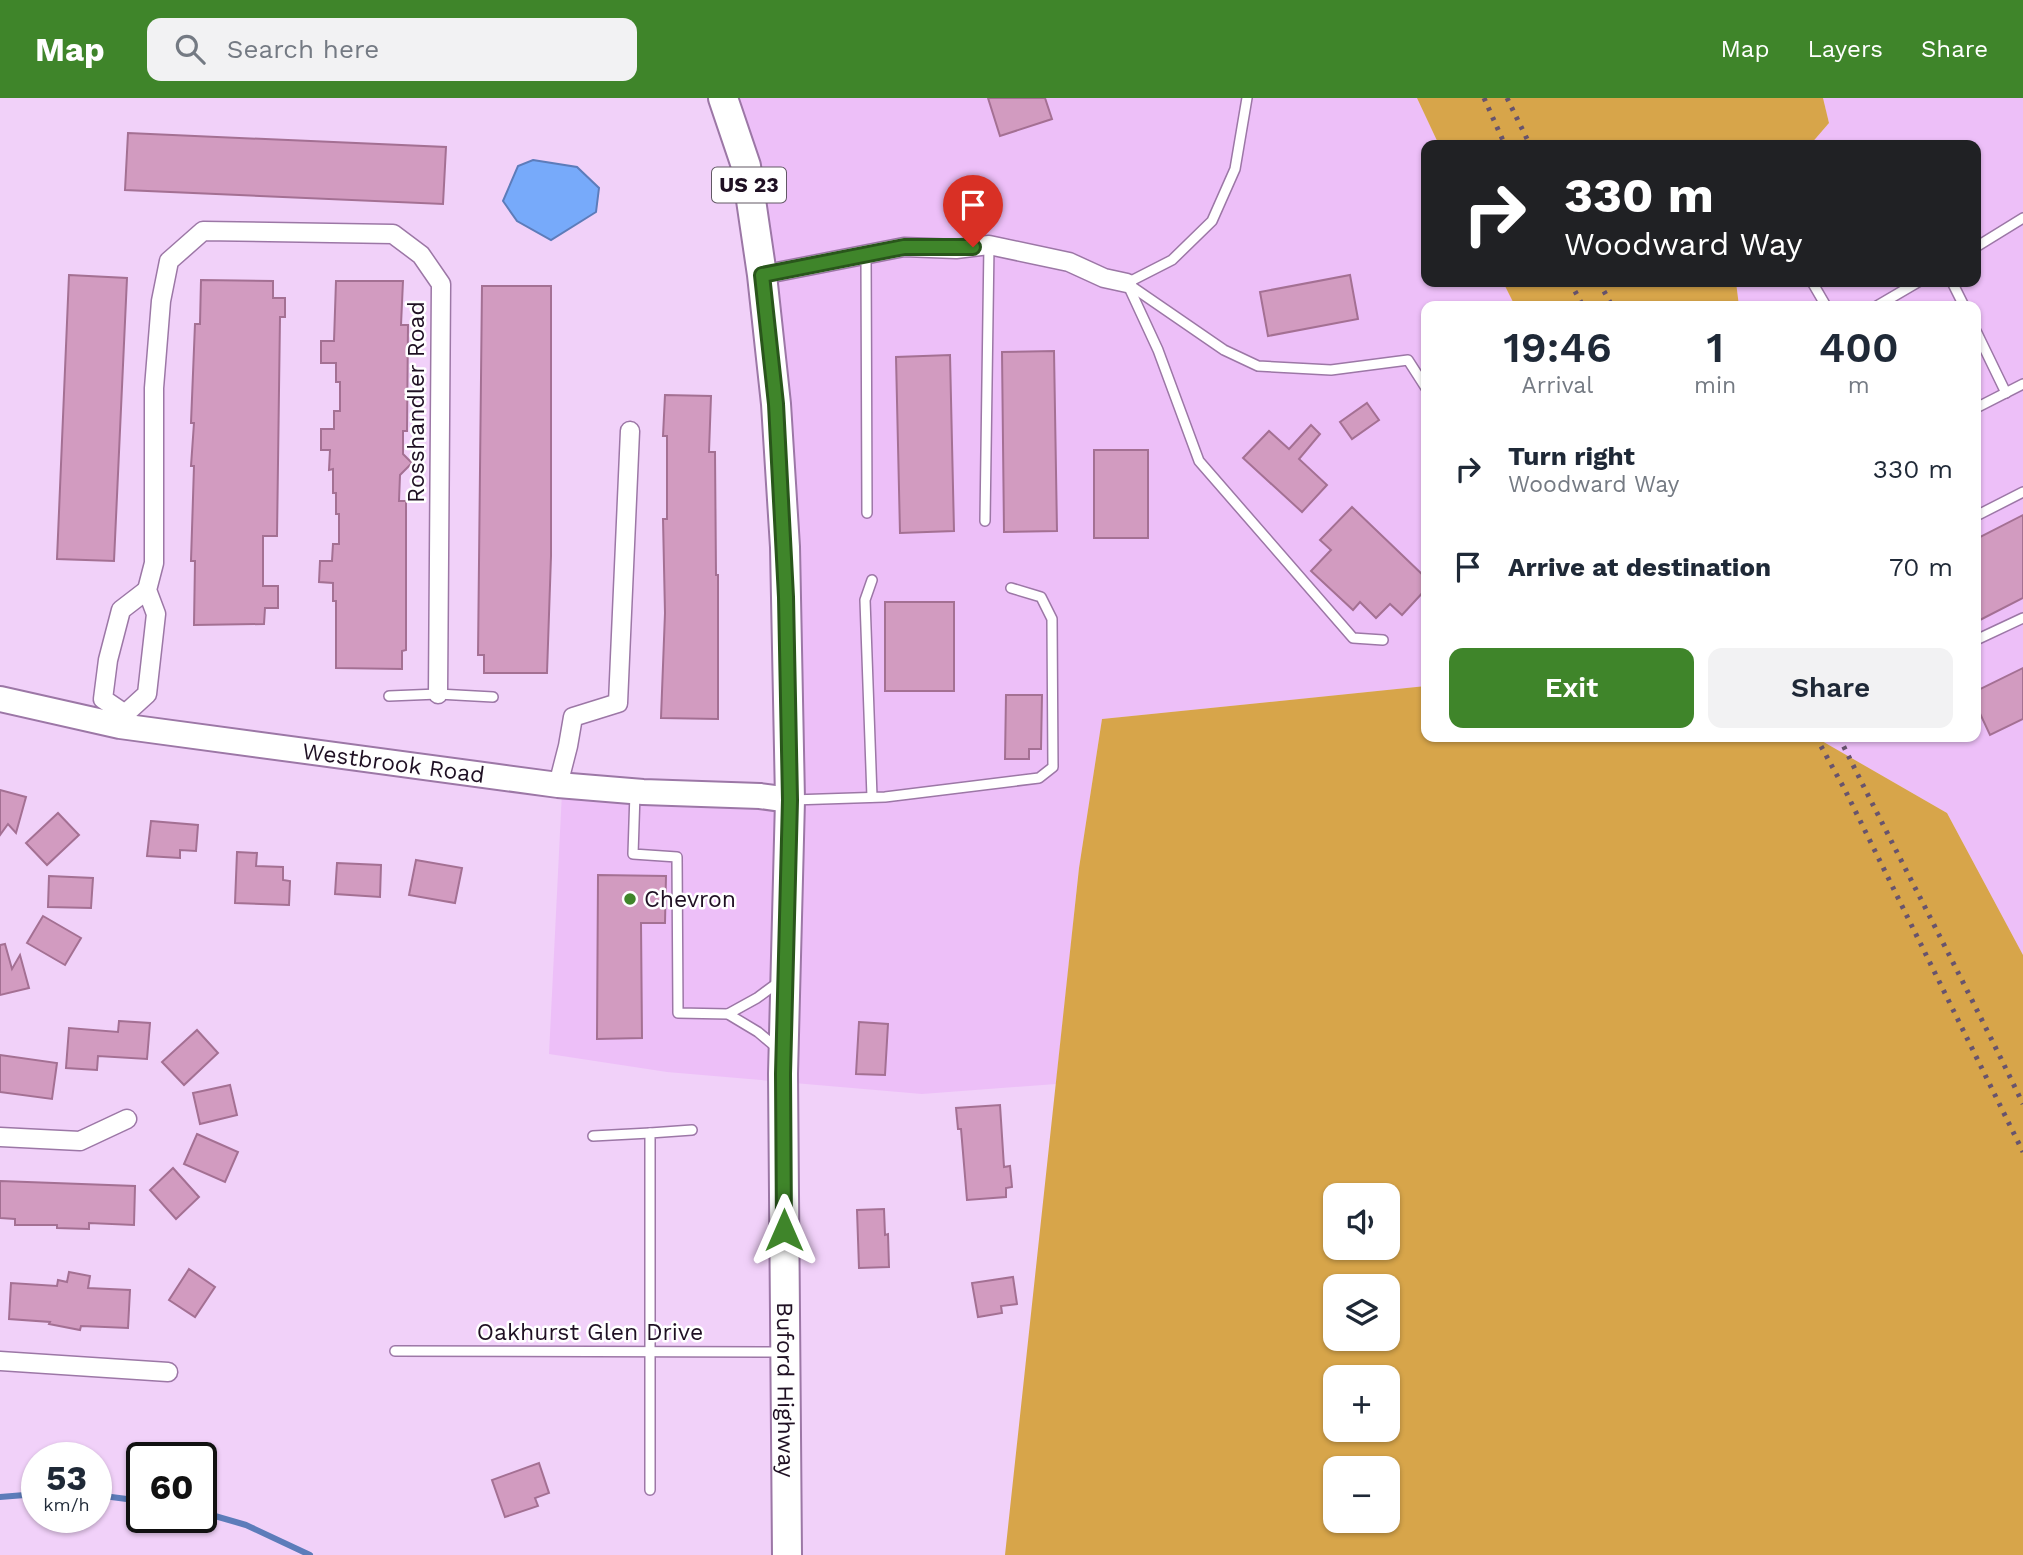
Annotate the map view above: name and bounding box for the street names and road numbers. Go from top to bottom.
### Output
road number: US 23 [712,168,786,202]
street label: Rosshandler Road [403,301,430,503]
street label: Westbrook Road [300,738,486,789]
street label: Buford Highway [771,1302,799,1478]
street label: Oakhurst Glen Drive [477,1319,703,1346]

